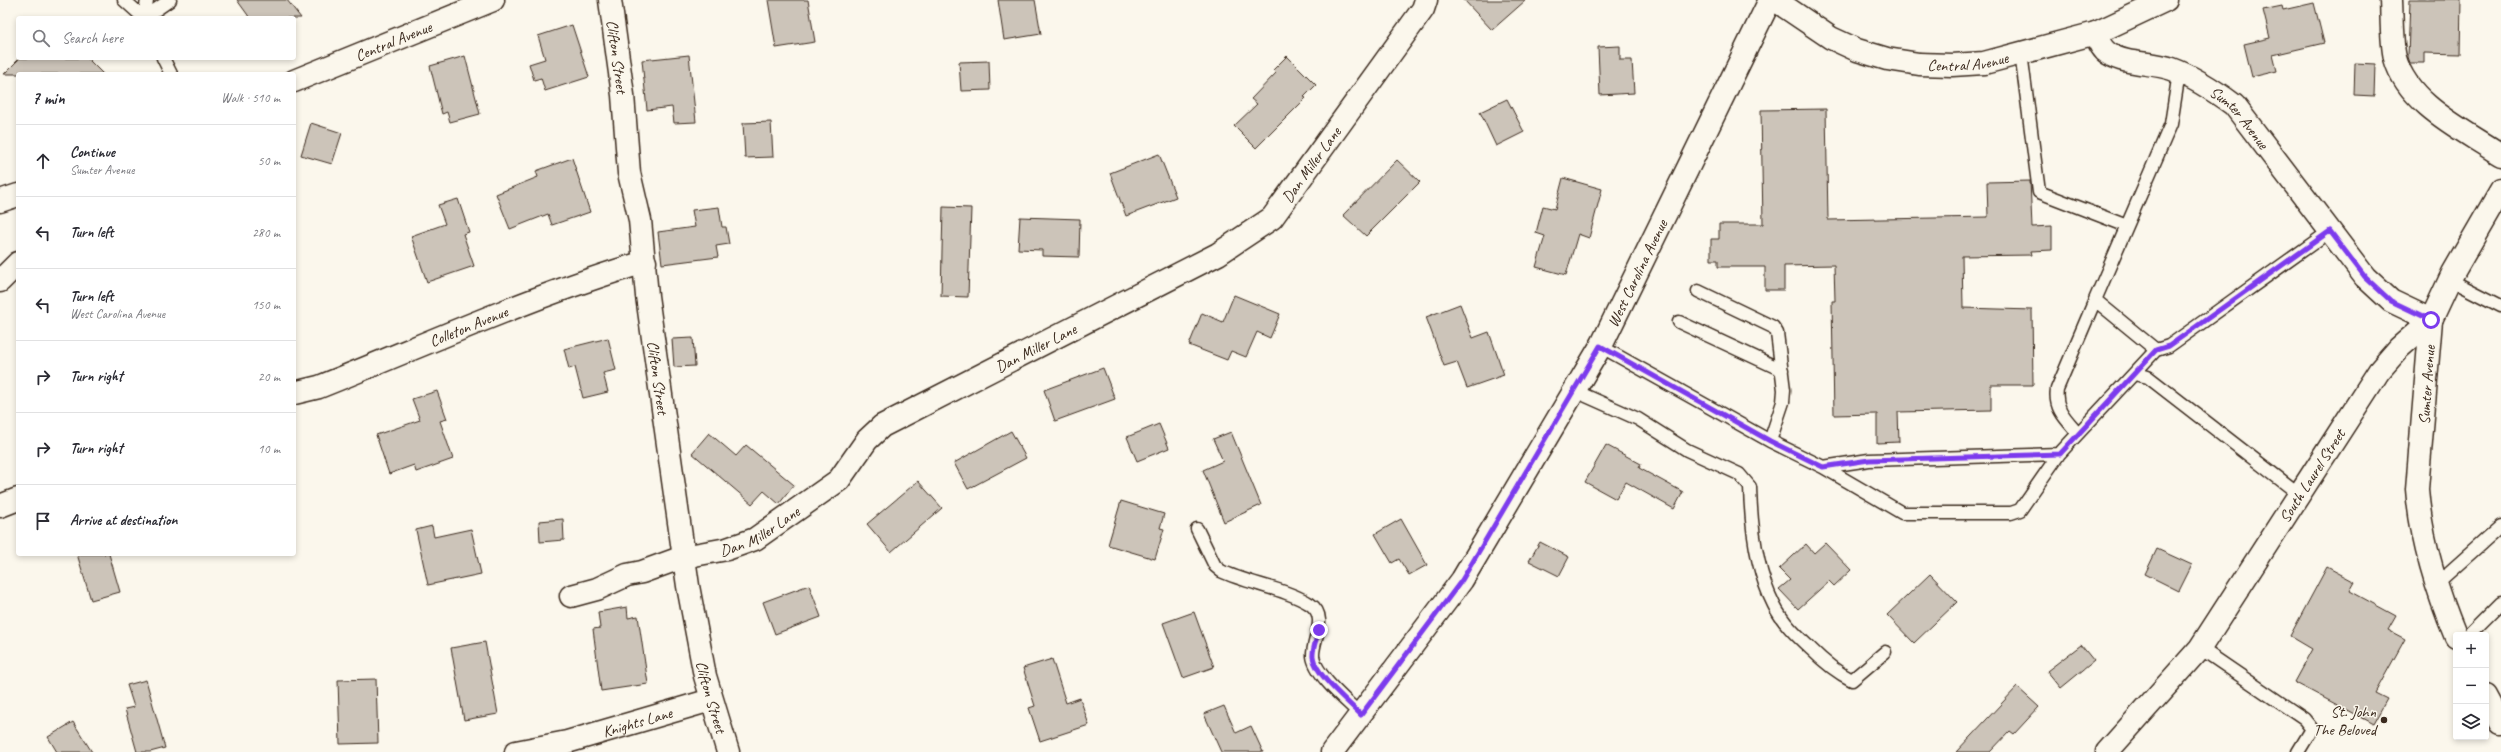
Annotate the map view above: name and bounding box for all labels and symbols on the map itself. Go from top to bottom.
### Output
street label: Central Avenue [352,16,436,66]
street label: Clifton Street [602,19,632,96]
street label: Central Avenue [1927,48,2012,76]
street label: Sumter Avenue [2206,82,2274,155]
street label: Dan Miller Lane [1278,122,1347,207]
street label: West Carolina Avenue [1603,215,1673,330]
street label: Colleton Avenue [426,301,512,352]
route start [2422,311,2440,329]
street label: Dan Miller Lane [992,318,1082,377]
street label: Clifton Street [642,340,673,417]
street label: Sumter Avenue [2414,343,2440,425]
street label: South Laurel Street [2275,424,2351,526]
street label: Dan Miller Lane [719,501,805,561]
route end [1310,621,1328,639]
street label: Clifton Street [691,659,731,737]
street label: Knights Lane [600,702,676,742]
place label: St. John The Beloved [2313,702,2379,740]
marker: St. John The Beloved [2379,715,2389,725]

